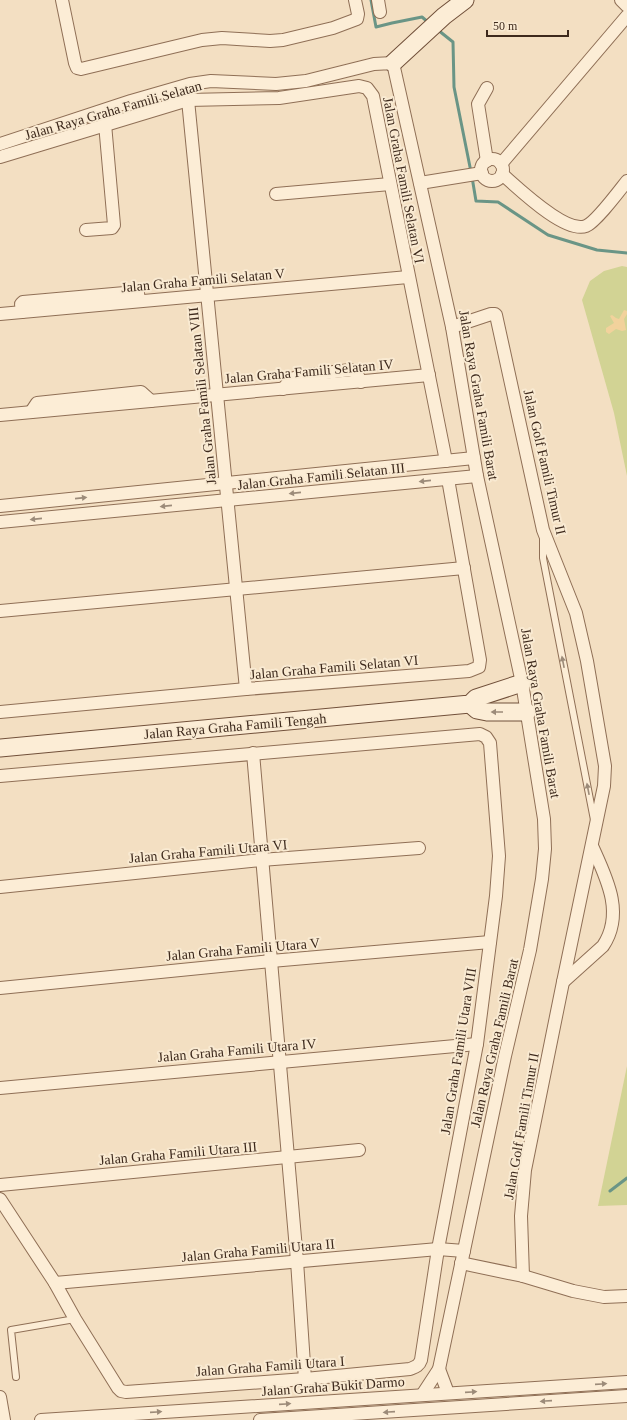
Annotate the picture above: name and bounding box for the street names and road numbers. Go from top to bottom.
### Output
street label: Jalan Raya Graha Famili Selatan [23,78,203,143]
street label: Jalan Graha Famili Selatan VI [380,96,427,265]
street label: Jalan Graha Famili Selatan V [120,266,286,295]
street label: Jalan Graha Famili Selatan VIII [186,306,219,486]
street label: Jalan Raya Graha Famili Barat [456,309,501,481]
street label: Jalan Graha Famili Selatan IV [224,357,394,386]
street label: Jalan Golf Famili Timur II [520,388,569,537]
street label: Jalan Graha Famili Selatan III [236,460,406,493]
street label: Jalan Raya Graha Famili Barat [518,627,563,799]
street label: Jalan Graha Famili Selatan VI [249,653,419,682]
street label: Jalan Raya Graha Famili Tengah [143,711,327,742]
street label: Jalan Graha Famili Utara VI [128,837,288,866]
street label: Jalan Graha Famili Utara V [165,935,321,964]
street label: Jalan Raya Graha Famili Barat [468,957,521,1129]
street label: Jalan Graha Famili Utara VIII [438,966,479,1135]
street label: Jalan Graha Famili Utara IV [157,1036,317,1065]
street label: Jalan Golf Famili Timur II [501,1051,542,1201]
street label: Jalan Graha Famili Utara III [98,1139,258,1168]
street label: Jalan Graha Famili Utara II [181,1236,336,1265]
street label: Jalan Graha Famili Utara I [195,1354,345,1379]
street label: Jalan Graha Bukit Darmo [261,1374,405,1399]

